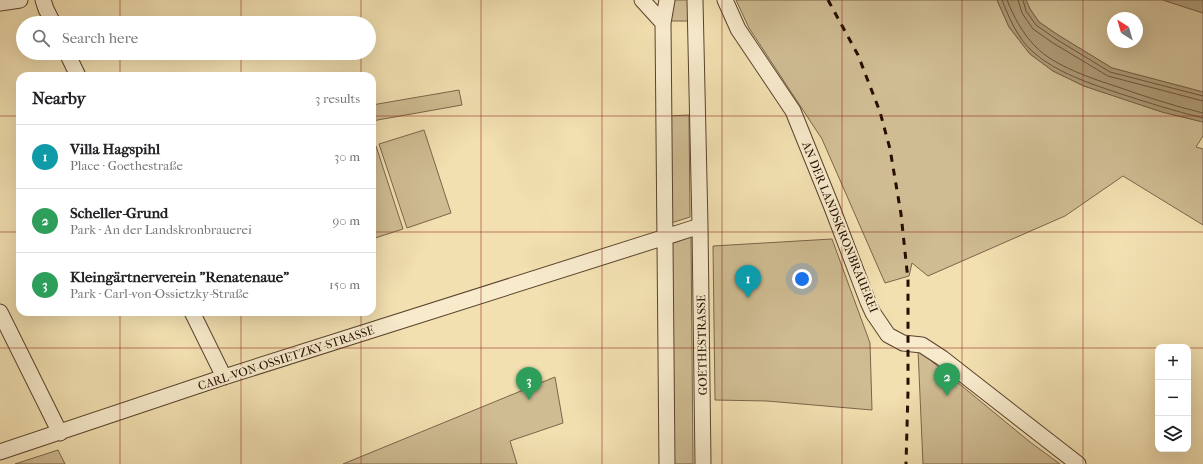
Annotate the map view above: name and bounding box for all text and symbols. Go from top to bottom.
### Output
north arrow [1107,12,1143,48]
search box [16,16,376,60]
icon: search [30,27,52,49]
text: Search here [62,29,138,47]
text: Nearby [32,88,86,108]
text: 3 results [315,91,360,106]
street label: AN DER LANDSKRONBRAUEREI [799,138,881,315]
text: Villa Hagspihl [70,140,160,158]
text: 1 [43,149,47,164]
text: 30 m [334,149,360,164]
text: Place · Goethestraße [70,158,183,173]
text: Scheller-Grund [70,204,168,222]
text: 2 [42,213,48,228]
text: 90 m [332,213,360,228]
text: Park · An der Landskronbrauerei [70,222,252,237]
pin: 1 [735,265,761,298]
text: Kleingärtnerverein "Renatenaue" [70,268,289,286]
your location [792,269,812,289]
text: 3 [42,277,48,292]
text: 150 m [329,277,360,292]
text: Park · Carl-von-Ossietzky-Straße [70,286,249,301]
street label: GOETHESTRASSE [694,295,710,395]
street label: CARL-VON-OSSIETZKY-STRASSE [196,323,376,393]
map controls [1155,344,1191,452]
button: + [1155,344,1191,380]
pin: 2 [934,363,960,396]
pin: 3 [516,367,542,400]
button: − [1155,380,1191,416]
button: layers [1155,416,1191,452]

